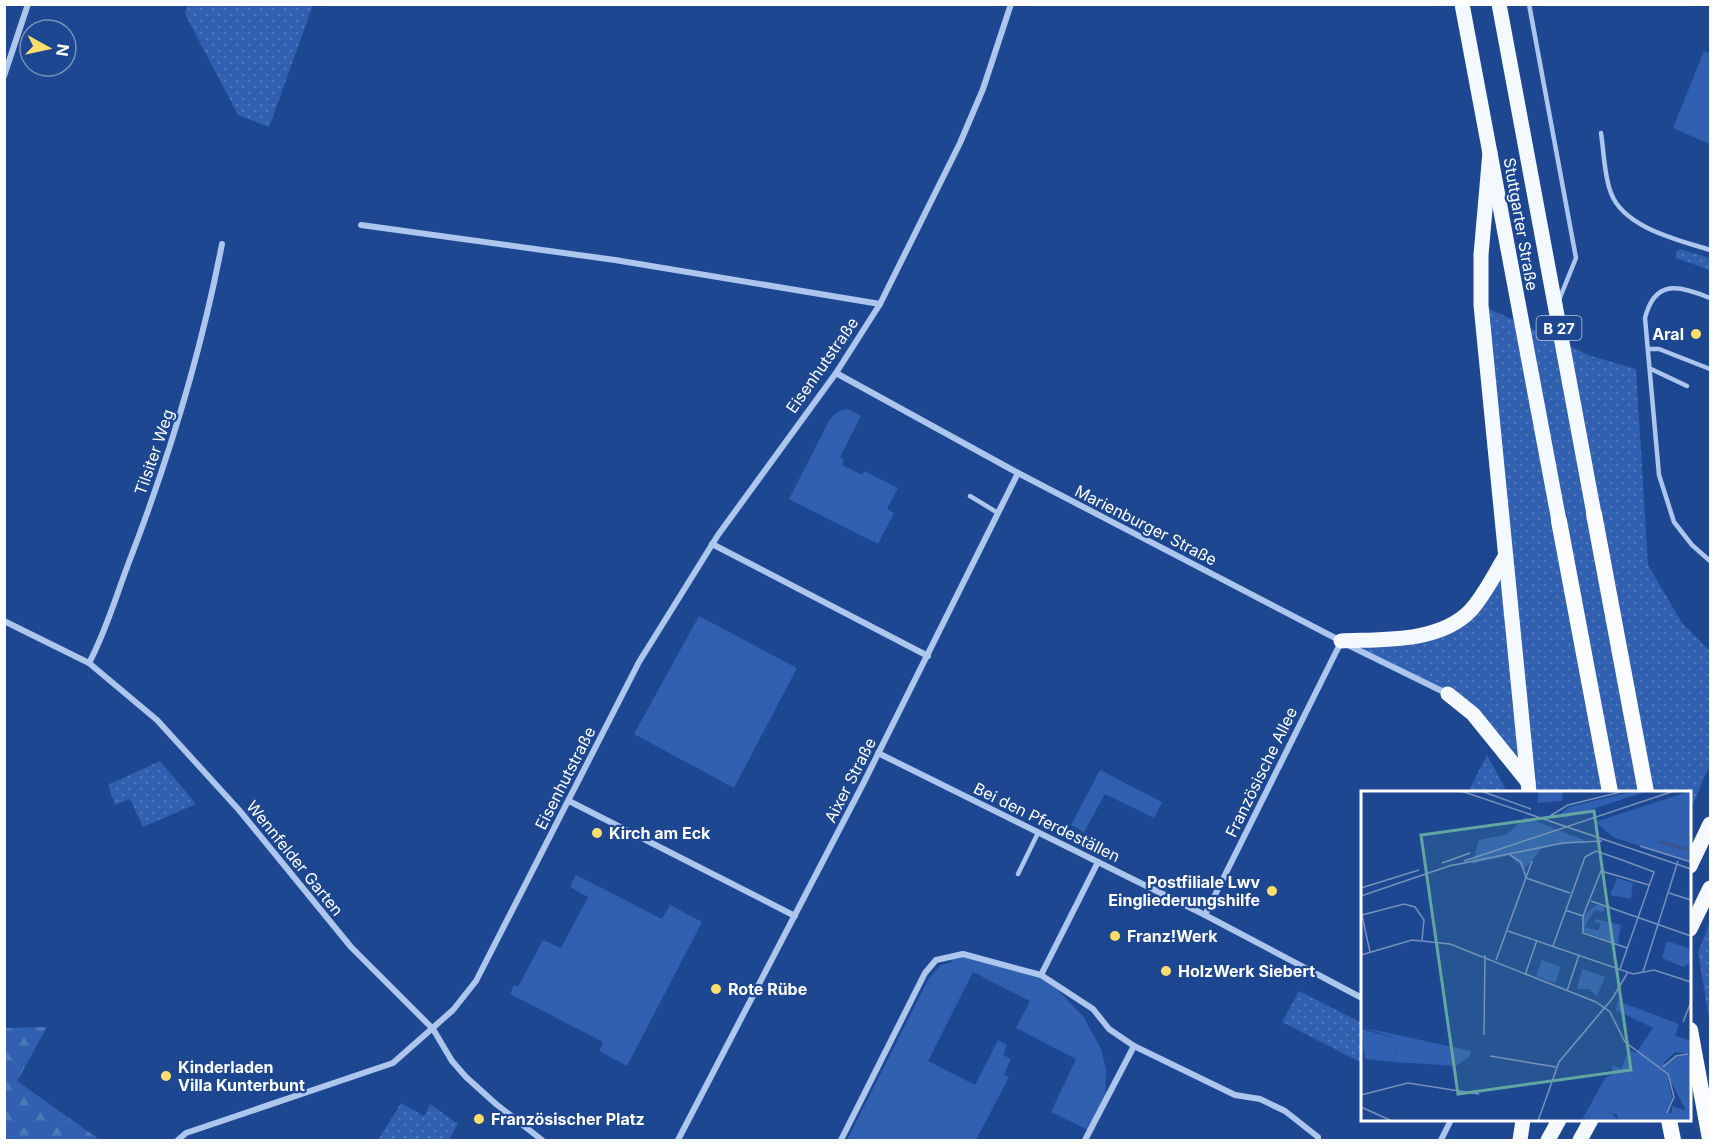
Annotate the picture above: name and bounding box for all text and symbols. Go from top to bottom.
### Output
north arrow [18,18,78,78]
text: N [52,43,74,58]
street label: Stuttgarter Straße [1499,156,1543,292]
street label: Eisenhutstraße [782,313,862,417]
road number: B 27 [1536,316,1582,340]
place label: Aral [1652,324,1684,344]
marker: Aral [1689,327,1703,341]
street label: Tilsiter Weg [130,406,178,498]
street label: Marienburger Straße [1072,481,1220,569]
street label: Französische Allee [1221,704,1301,840]
street label: Eisenhutstraße [531,723,599,833]
street label: Aixer Straße [820,734,880,826]
street label: Bei den Pferdeställen [971,778,1123,866]
inset map [1361,791,1691,1121]
street label: Wennfelder Garten [242,796,348,920]
place label: Kirch am Eck [609,823,711,843]
marker: Kirch am Eck [590,826,604,840]
place label: Postfiliale Lwv Eingliederungshilfe [1108,872,1260,910]
marker: Postfiliale Lwv Eingliederungshilfe [1265,884,1279,898]
place label: Franz!Werk [1127,926,1218,946]
marker: Franz!Werk [1108,929,1122,943]
place label: HolzWerk Siebert [1178,961,1315,981]
marker: HolzWerk Siebert [1159,964,1173,978]
place label: Rote Rübe [728,979,807,999]
marker: Rote Rübe [709,982,723,996]
place label: Kinderladen Villa Kunterbunt [178,1057,305,1095]
marker: Kinderladen Villa Kunterbunt [159,1069,173,1083]
place label: Französischer Platz [491,1109,645,1129]
marker: Französischer Platz [472,1112,486,1126]

